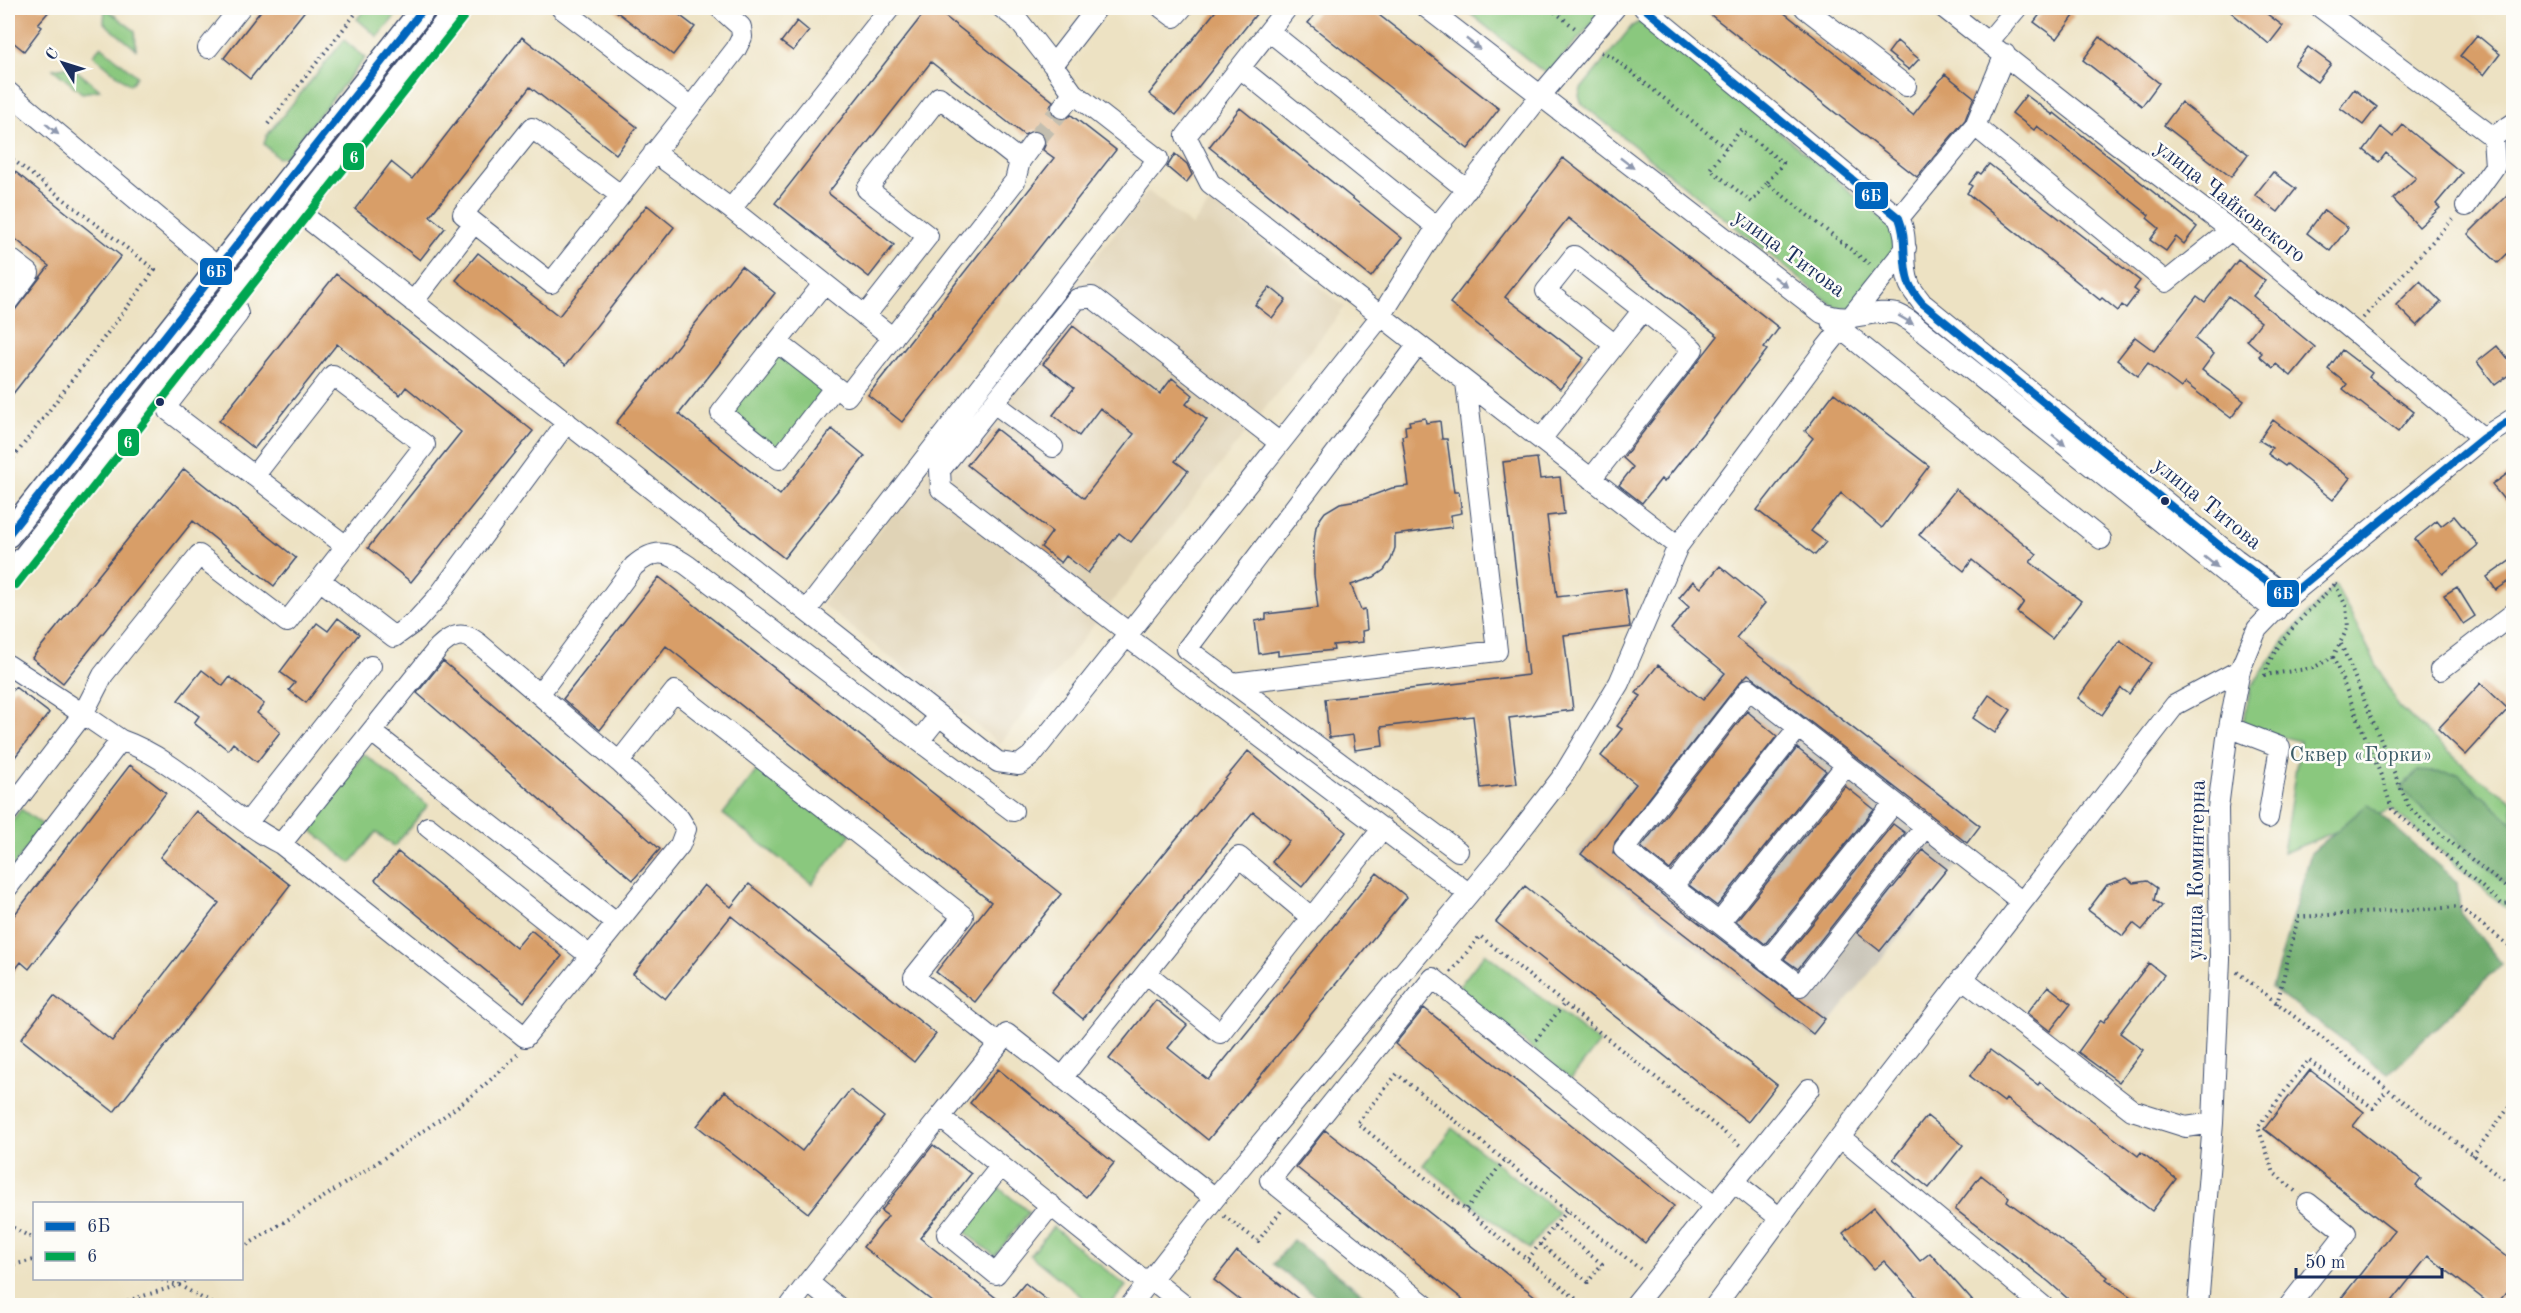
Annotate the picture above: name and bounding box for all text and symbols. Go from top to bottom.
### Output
north arrow [33,33,93,93]
one-way arrow [1465,37,1480,49]
text: С [43,46,62,64]
one-way arrow [44,123,60,136]
street label: улица Чайковского [2150,136,2310,268]
line badge: 6 [342,142,365,171]
text: 6 [349,151,359,167]
one-way arrow [1618,157,1634,169]
line badge: 6Б [1854,181,1889,210]
text: 6Б [1861,189,1881,205]
street label: улица Титова [1729,206,1849,302]
line badge: 6Б [199,257,233,286]
text: 6Б [206,265,226,281]
one-way arrow [1773,276,1789,289]
one-way arrow [1898,314,1914,325]
unlabelled marker [154,396,166,408]
line badge: 6 [117,428,140,457]
one-way arrow [2051,433,2066,446]
text: 6 [123,436,133,452]
street label: улица Титова [2149,454,2266,554]
unlabelled marker [2159,495,2171,507]
one-way arrow [2203,556,2219,569]
line badge: 6Б [2266,579,2300,608]
text: 6Б [2273,587,2293,603]
park label: Сквер «Горки» [2289,744,2433,766]
street label: улица Коминтерна [2184,779,2210,961]
legend [33,1202,243,1280]
text: 6Б [87,1218,110,1236]
scale bar [2296,1241,2442,1279]
text: 6 [87,1248,97,1266]
text: 50 m [2305,1254,2345,1272]

